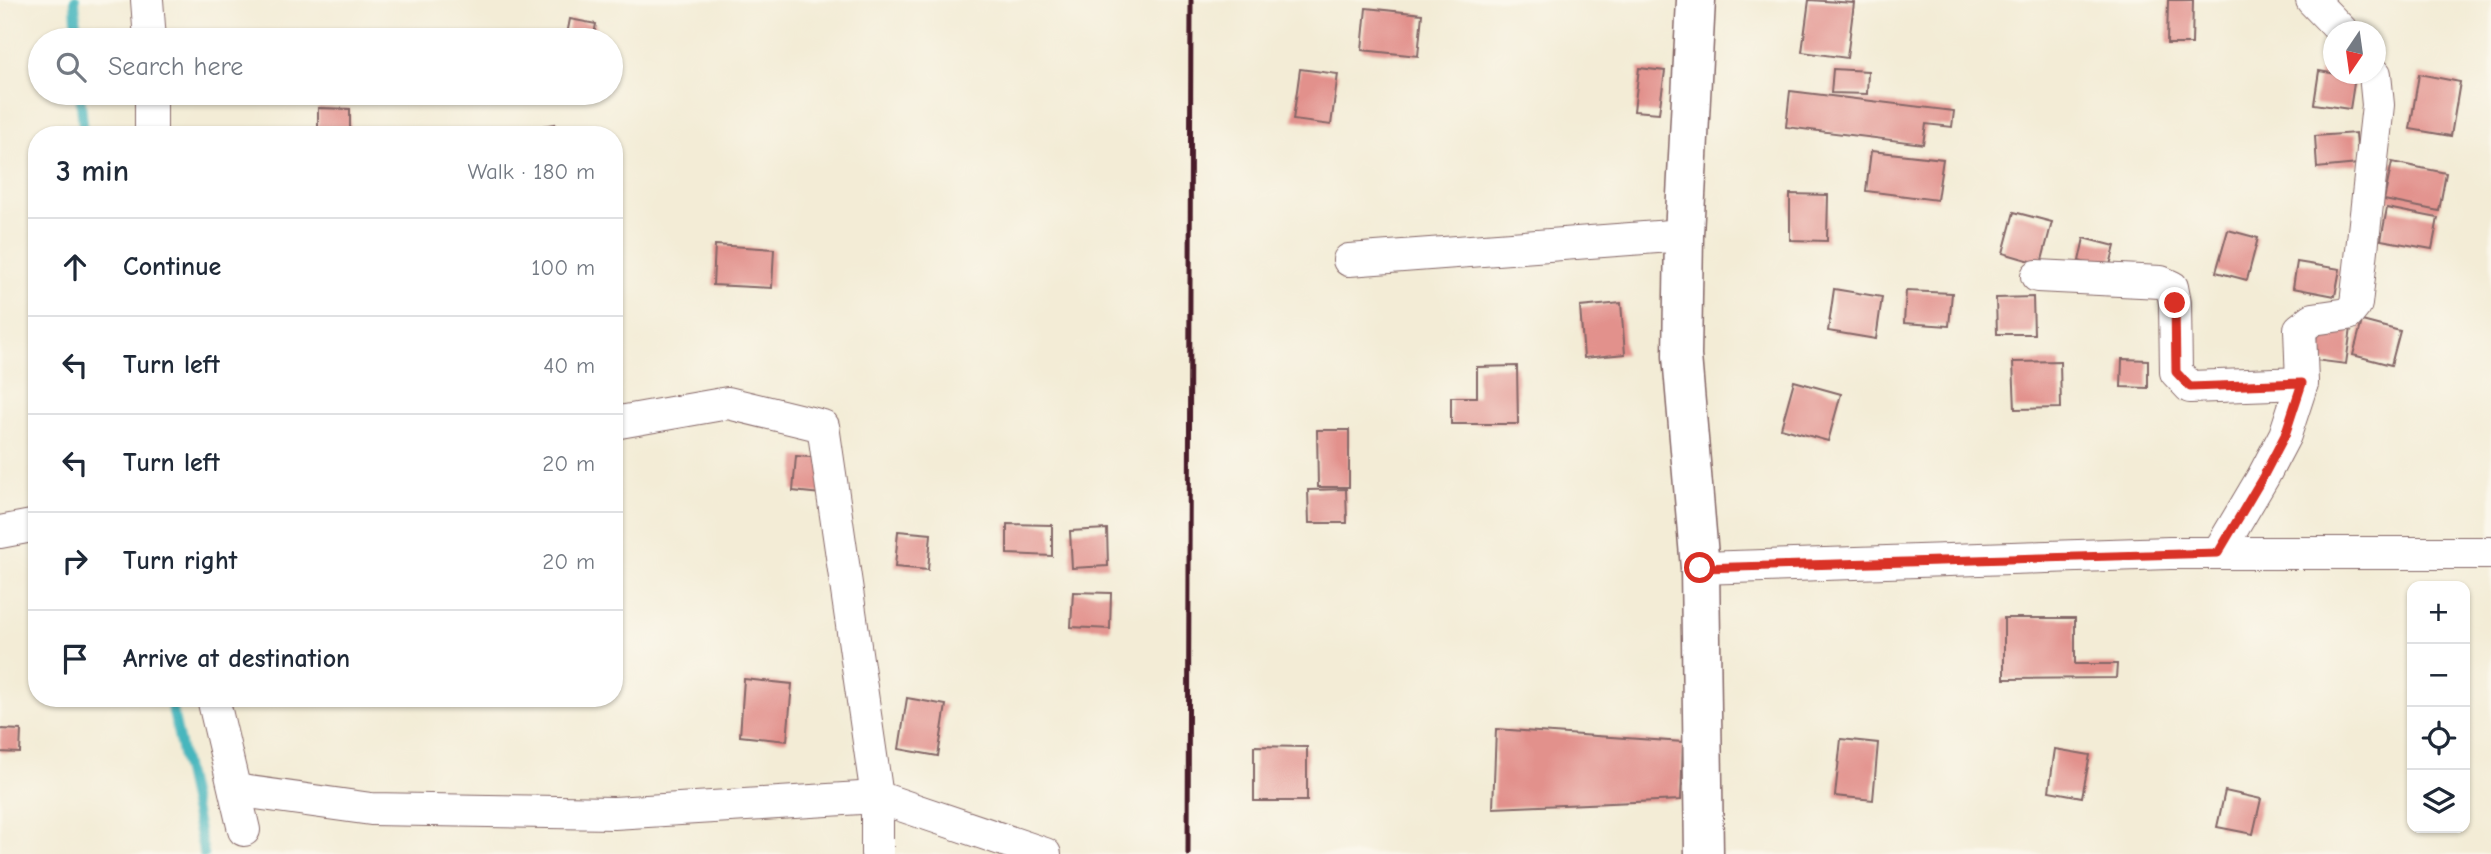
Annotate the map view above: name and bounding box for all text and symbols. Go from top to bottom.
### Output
north arrow [2323,21,2386,84]
search box [28,28,623,105]
icon: search [52,48,90,86]
text: Search here [108,52,243,82]
text: 3 min [56,154,129,189]
text: Walk · 180 m [468,158,595,185]
icon: ahead [56,248,94,286]
text: Continue [123,252,221,282]
text: 100 m [531,254,595,281]
route end [2159,287,2190,318]
icon: left [56,346,94,384]
text: Turn left [123,350,220,380]
text: 40 m [543,352,595,379]
icon: left [56,444,94,482]
text: Turn left [123,448,220,478]
text: 20 m [542,450,595,477]
icon: right [56,542,94,580]
text: Turn right [123,546,237,576]
text: 20 m [542,548,595,575]
route start [1684,552,1715,583]
map controls [2407,581,2470,833]
button: + [2407,581,2470,644]
icon: arrive [56,640,94,678]
text: Arrive at destination [123,644,350,674]
button: − [2407,644,2470,707]
button: locate [2407,707,2470,770]
button: layers [2407,770,2470,833]

